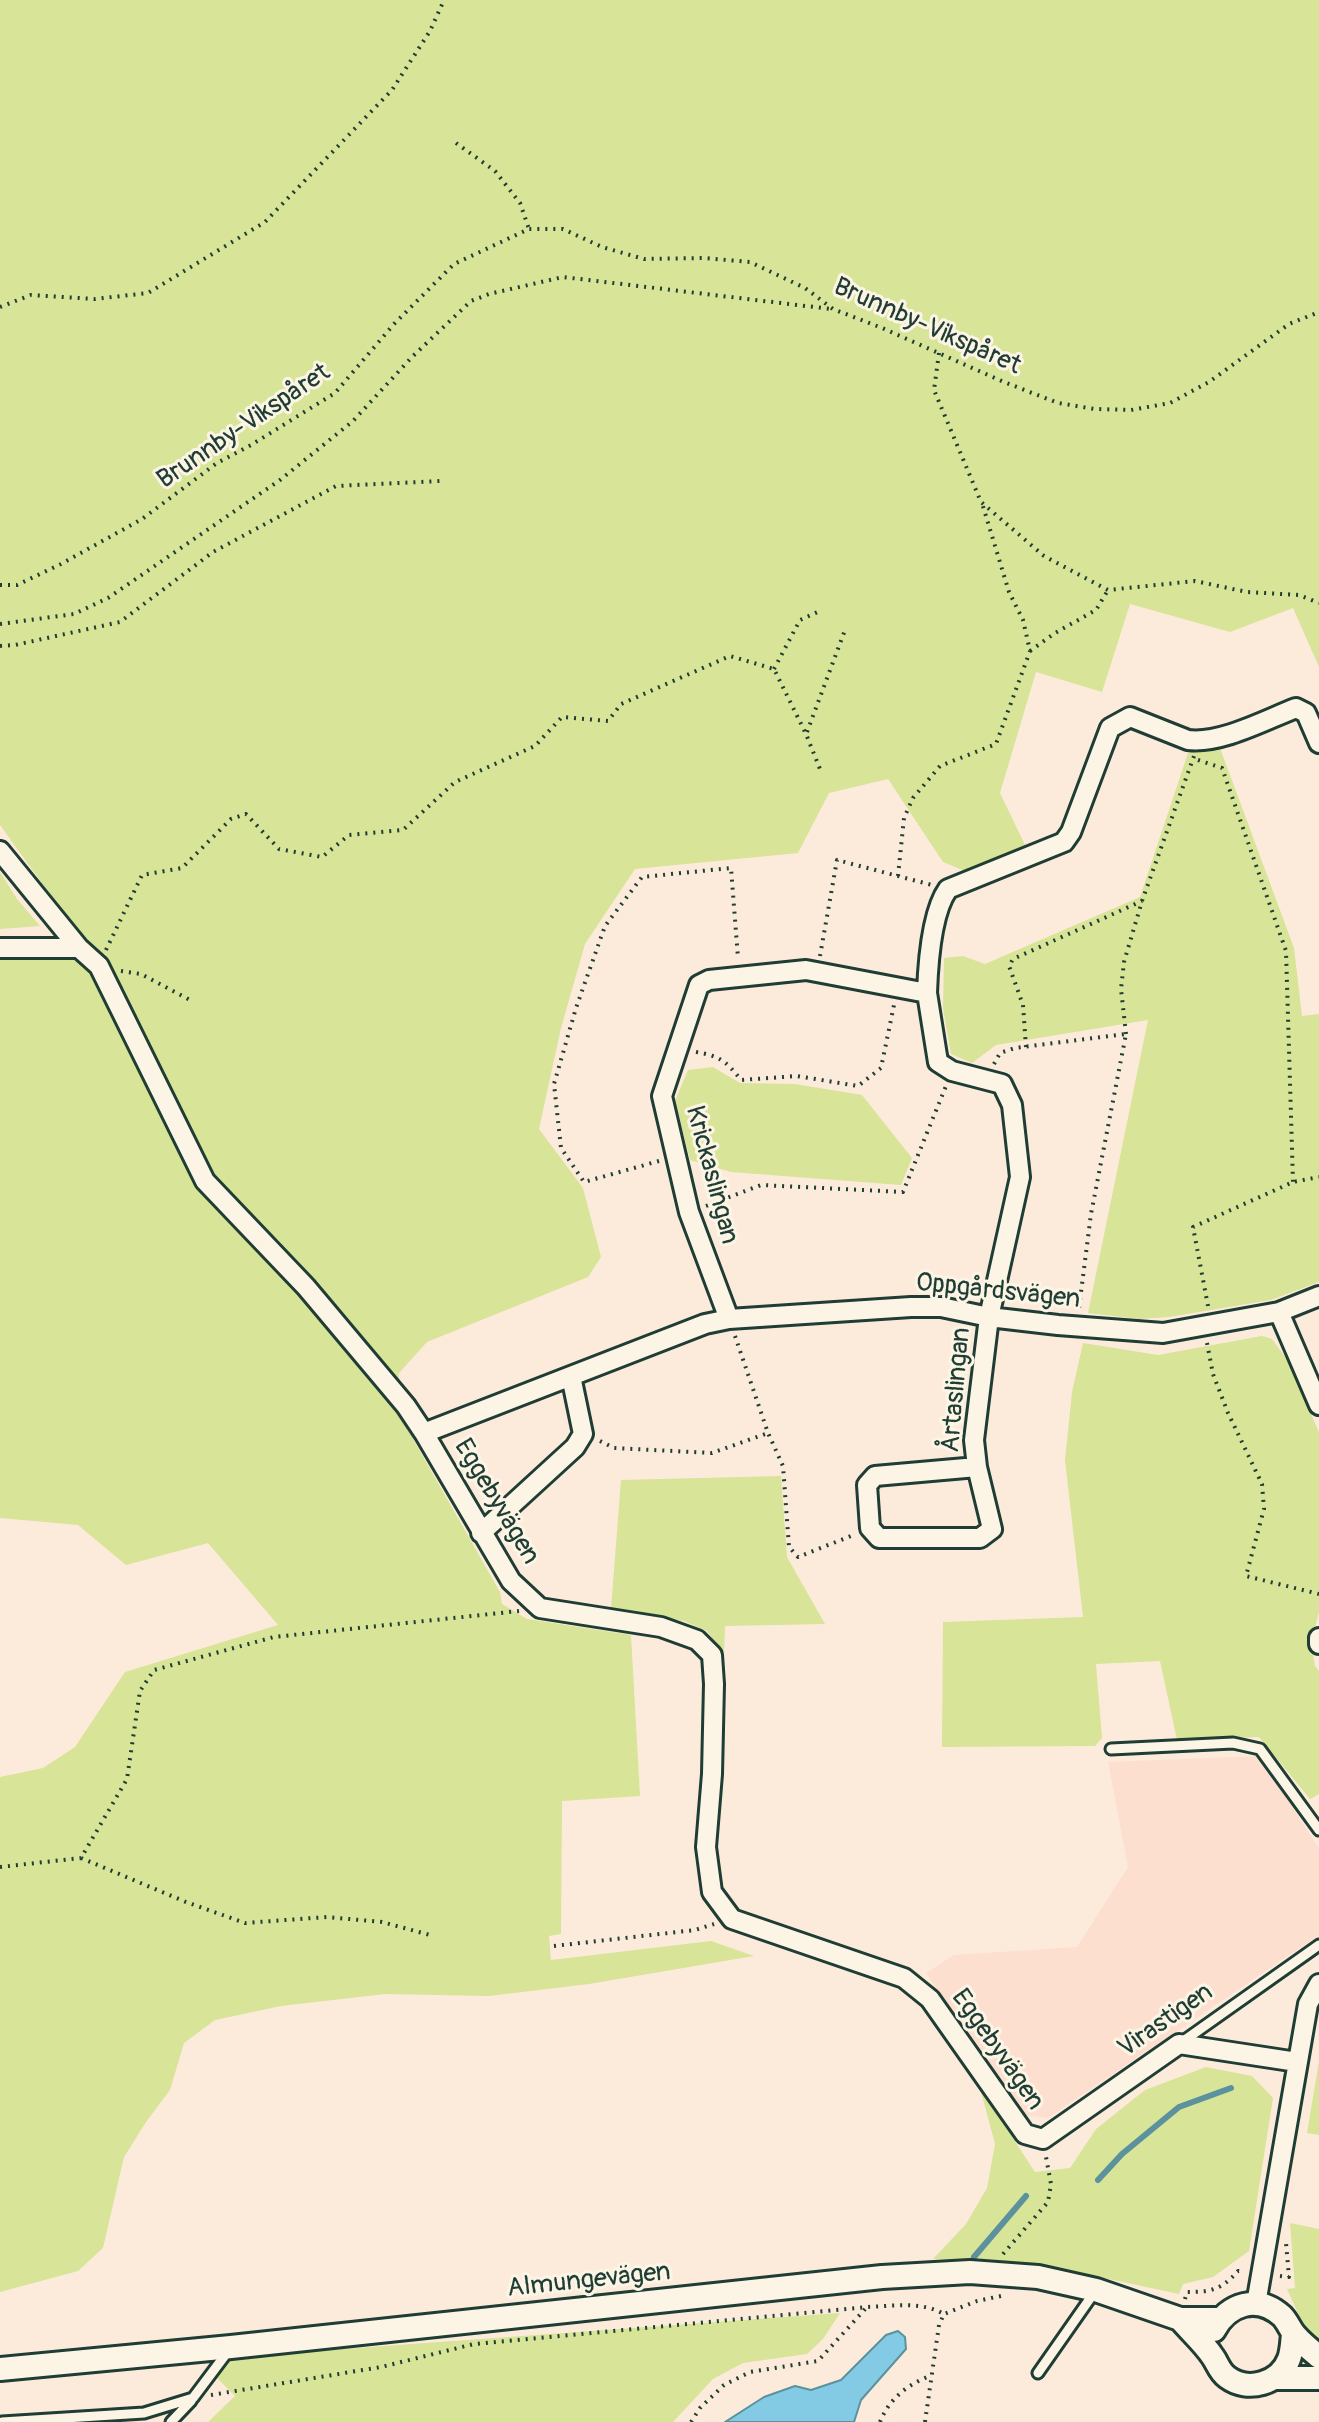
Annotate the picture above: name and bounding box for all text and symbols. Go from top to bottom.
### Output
street label: Brunnby-Vikspåret [828,272,1026,382]
street label: Brunnby-Vikspåret [152,358,336,496]
street label: Krickaslingan [678,1103,744,1247]
street label: Oppgårdsvägen [914,1268,1082,1316]
street label: Årtaslingan [936,1326,978,1454]
street label: Eggebyvägen [446,1434,546,1570]
street label: Virastigen [1113,1977,1219,2065]
street label: Eggebyvägen [944,1983,1050,2117]
street label: Almungevägen [506,2257,672,2305]

